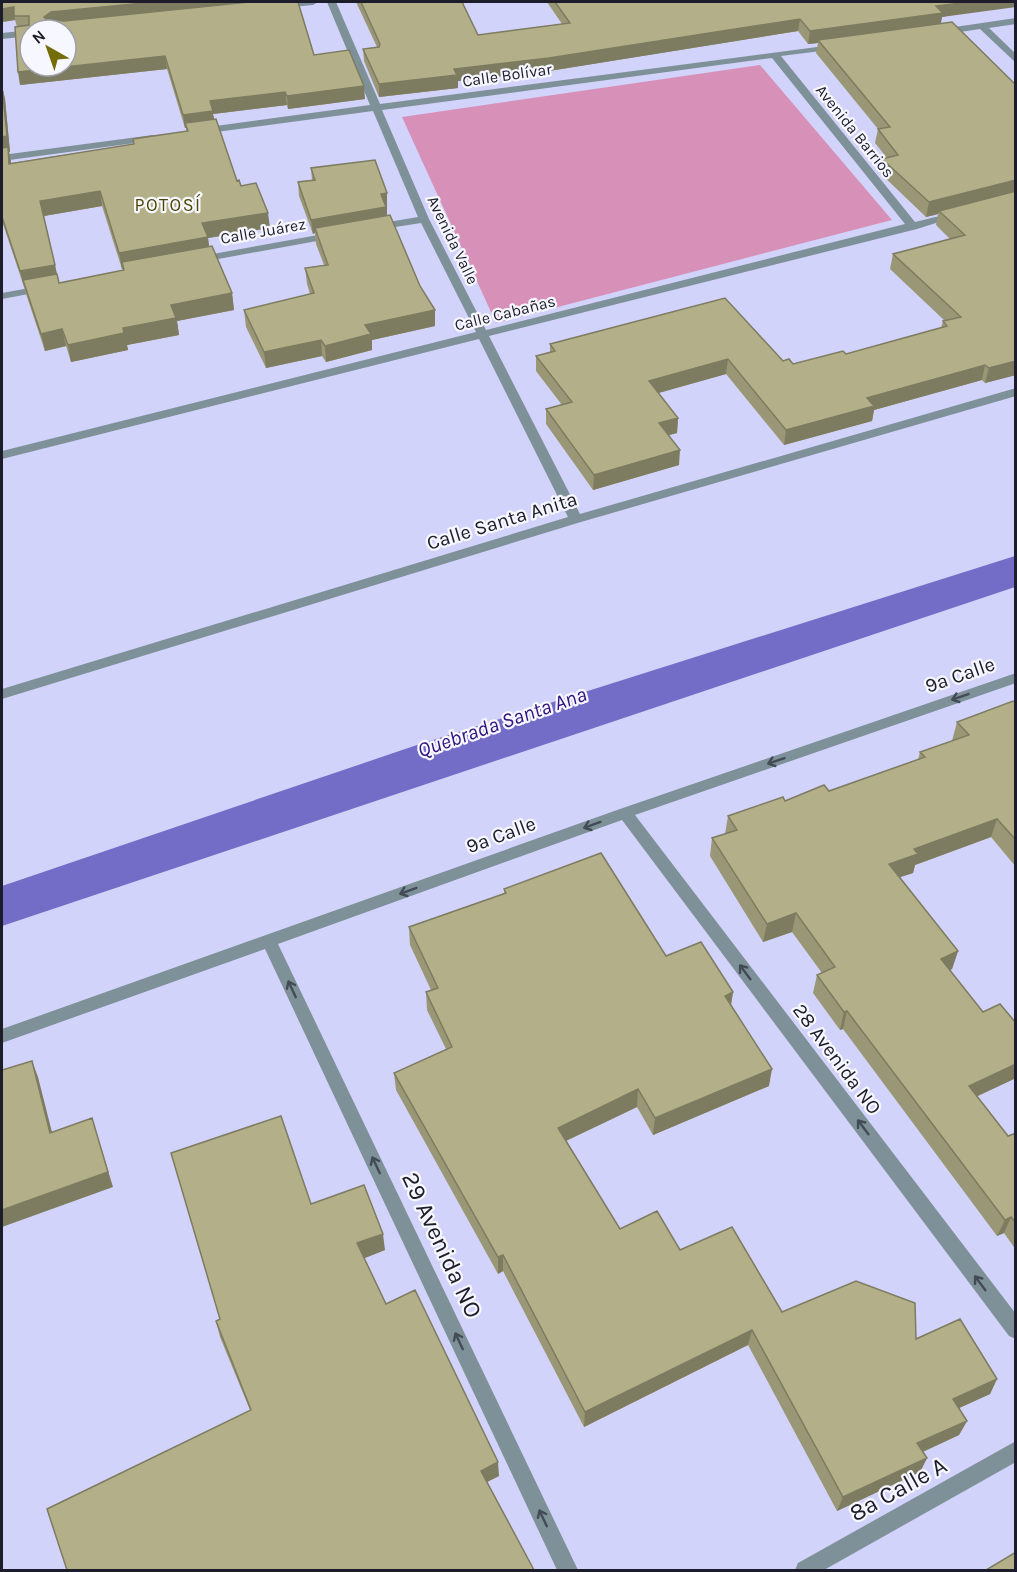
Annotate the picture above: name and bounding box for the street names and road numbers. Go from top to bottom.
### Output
street label: Calle Bolívar [461,59,553,91]
street label: Avenida Barrios [812,81,898,181]
street label: Avenida Valle [423,193,483,287]
street label: Calle Juárez [219,214,307,248]
street label: Calle Cabañas [453,291,557,335]
street label: Calle Santa Anita [424,487,580,555]
street label: 9a Calle [922,652,998,698]
street label: 9a Calle [463,812,539,858]
street label: 28 Avenida NO [788,999,886,1119]
street label: 29 Avenida NO [396,1168,488,1322]
street label: 8a Calle A [844,1451,952,1527]

